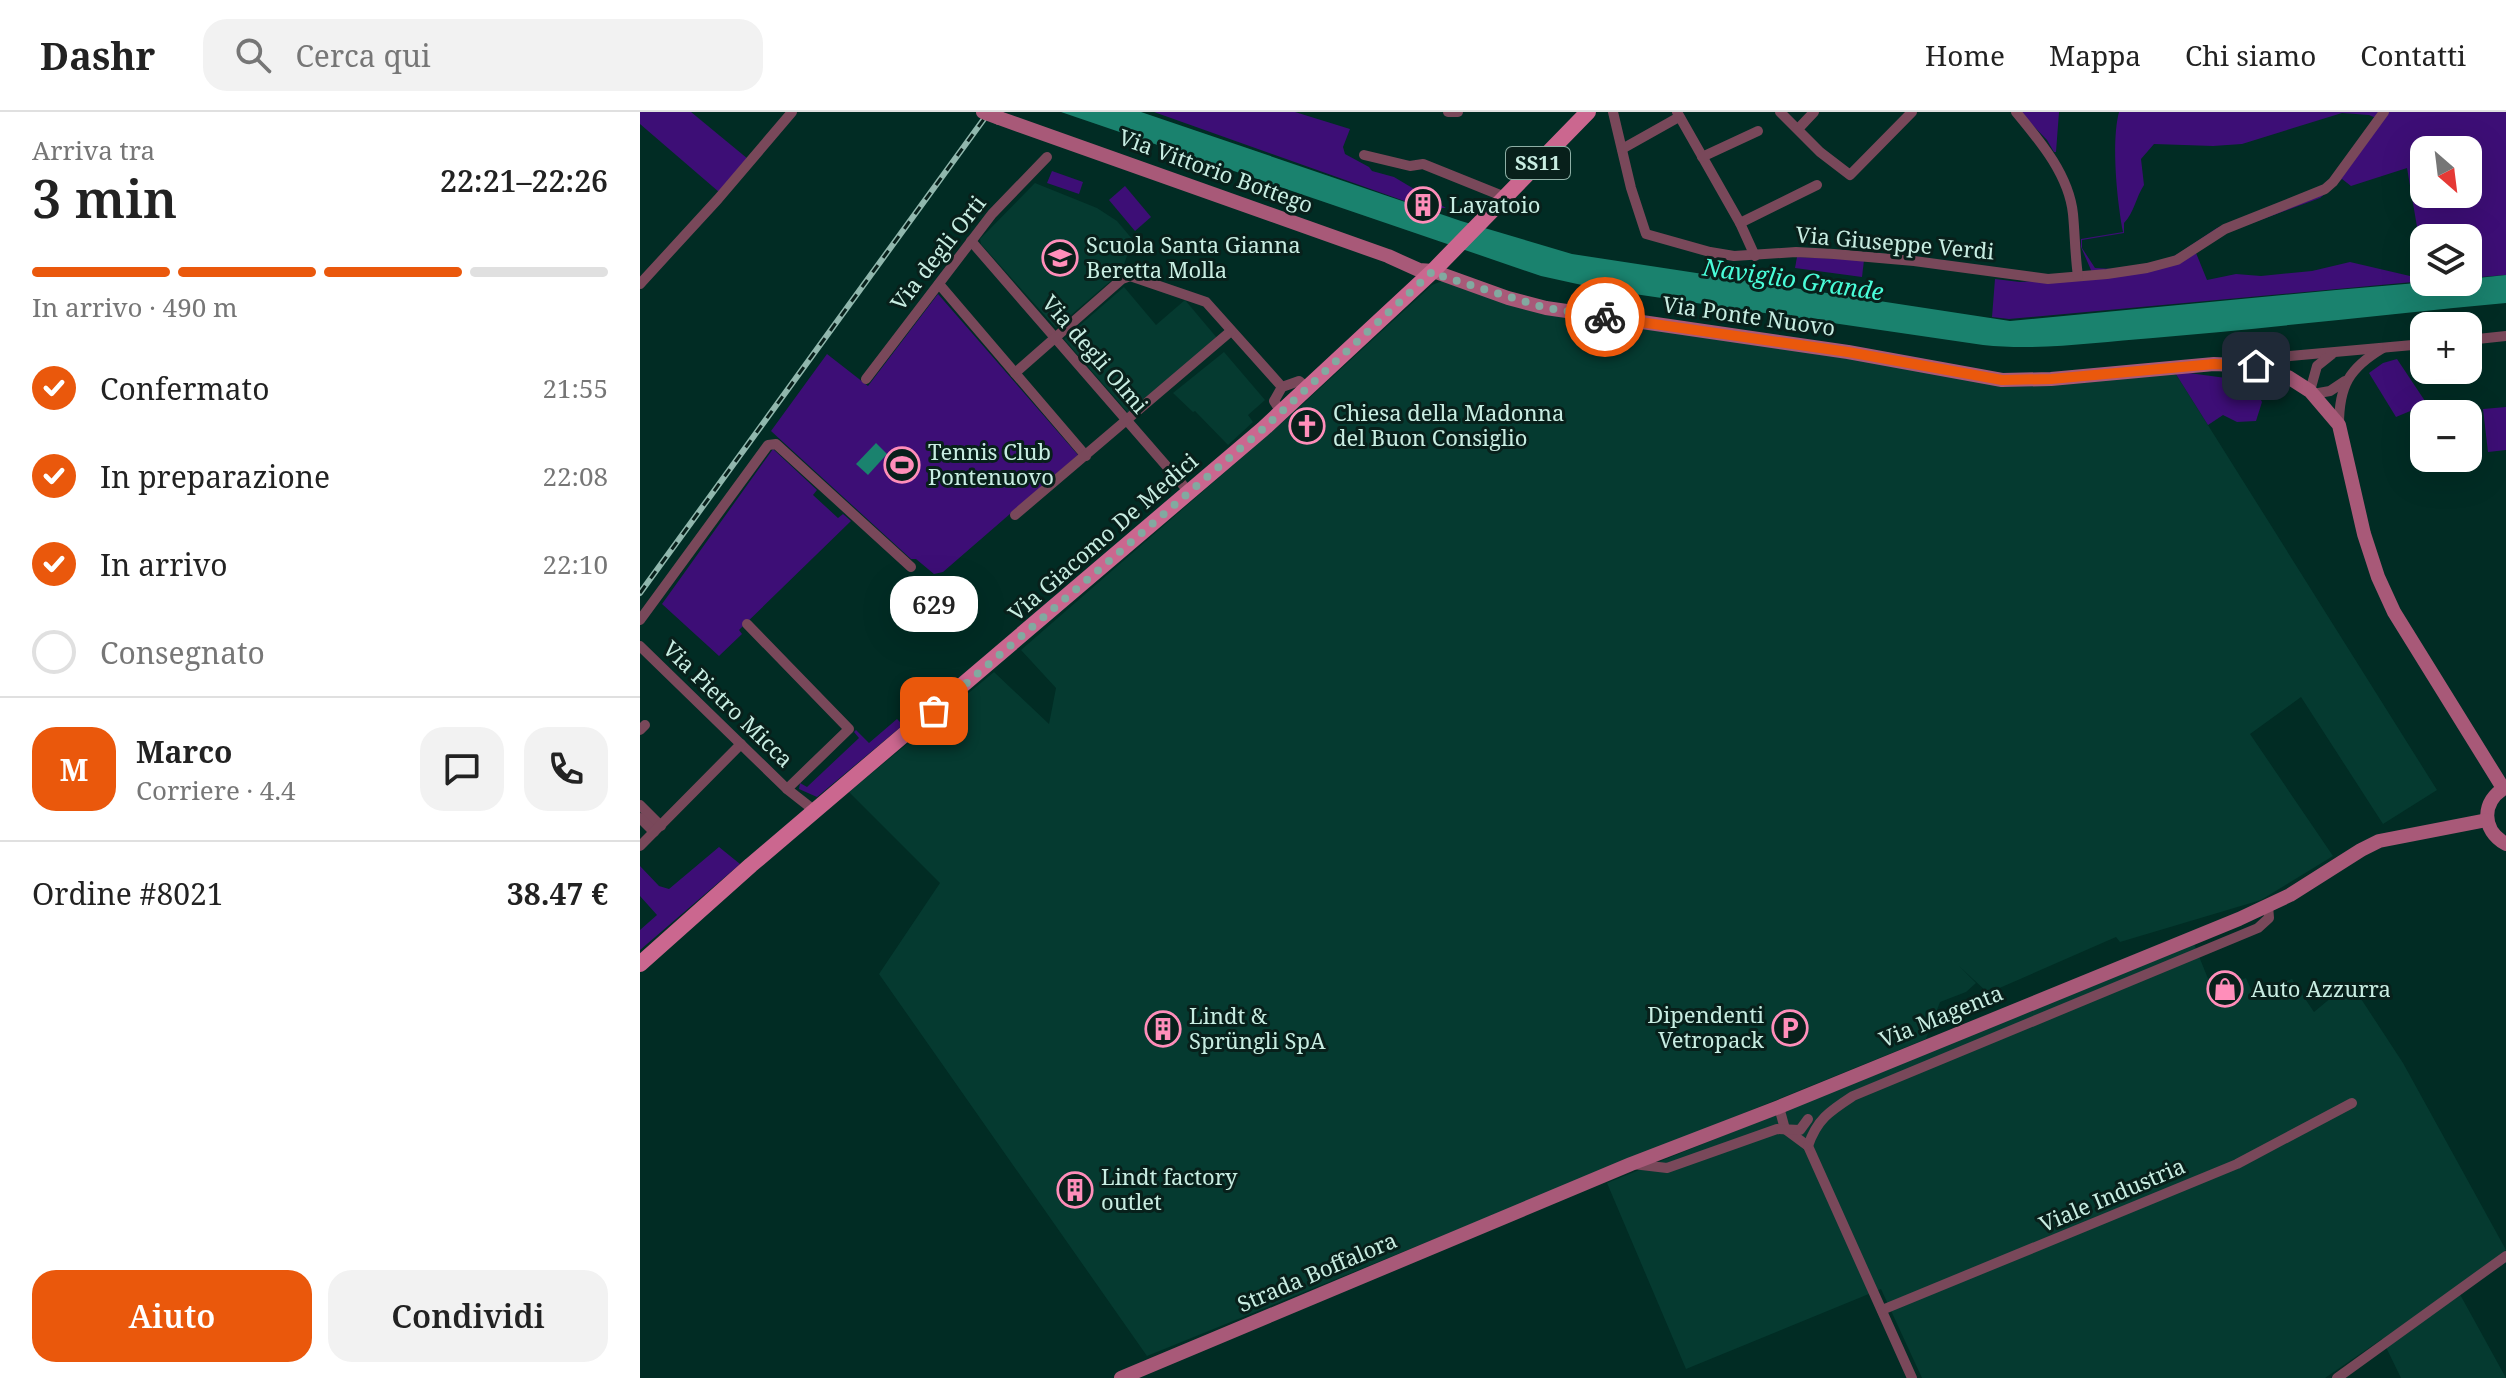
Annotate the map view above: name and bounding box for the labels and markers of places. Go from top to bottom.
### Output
building icon: Lavatoio [1404,186,1442,224]
place label: Lavatoio [1449,189,1540,219]
place label: Scuola Santa Gianna Beretta Molla [1086,229,1301,284]
school or university icon: Scuola Santa Gianna Beretta Molla [1041,239,1079,277]
pin [2222,332,2290,400]
place label: Chiesa della Madonna del Buon Consiglio [1333,397,1564,452]
church icon: Chiesa della Madonna del Buon Consiglio [1288,407,1326,445]
place label: Tennis Club Pontenuovo [928,436,1054,491]
sports icon: Tennis Club Pontenuovo [883,446,921,484]
callout: 629 [890,575,978,631]
pin [900,677,968,745]
shop icon: Auto Azzurra [2206,970,2244,1008]
place label: Auto Azzurra [2251,973,2391,1003]
place label: Dipendenti Vetropack [1647,999,1764,1054]
place label: Lindt & Sprüngli SpA [1189,1000,1326,1055]
parking icon: Dipendenti Vetropack [1771,1009,1809,1047]
building icon: Lindt & Sprüngli SpA [1144,1010,1182,1048]
place label: Lindt factory outlet [1101,1161,1238,1216]
building icon: Lindt factory outlet [1056,1171,1094,1209]

